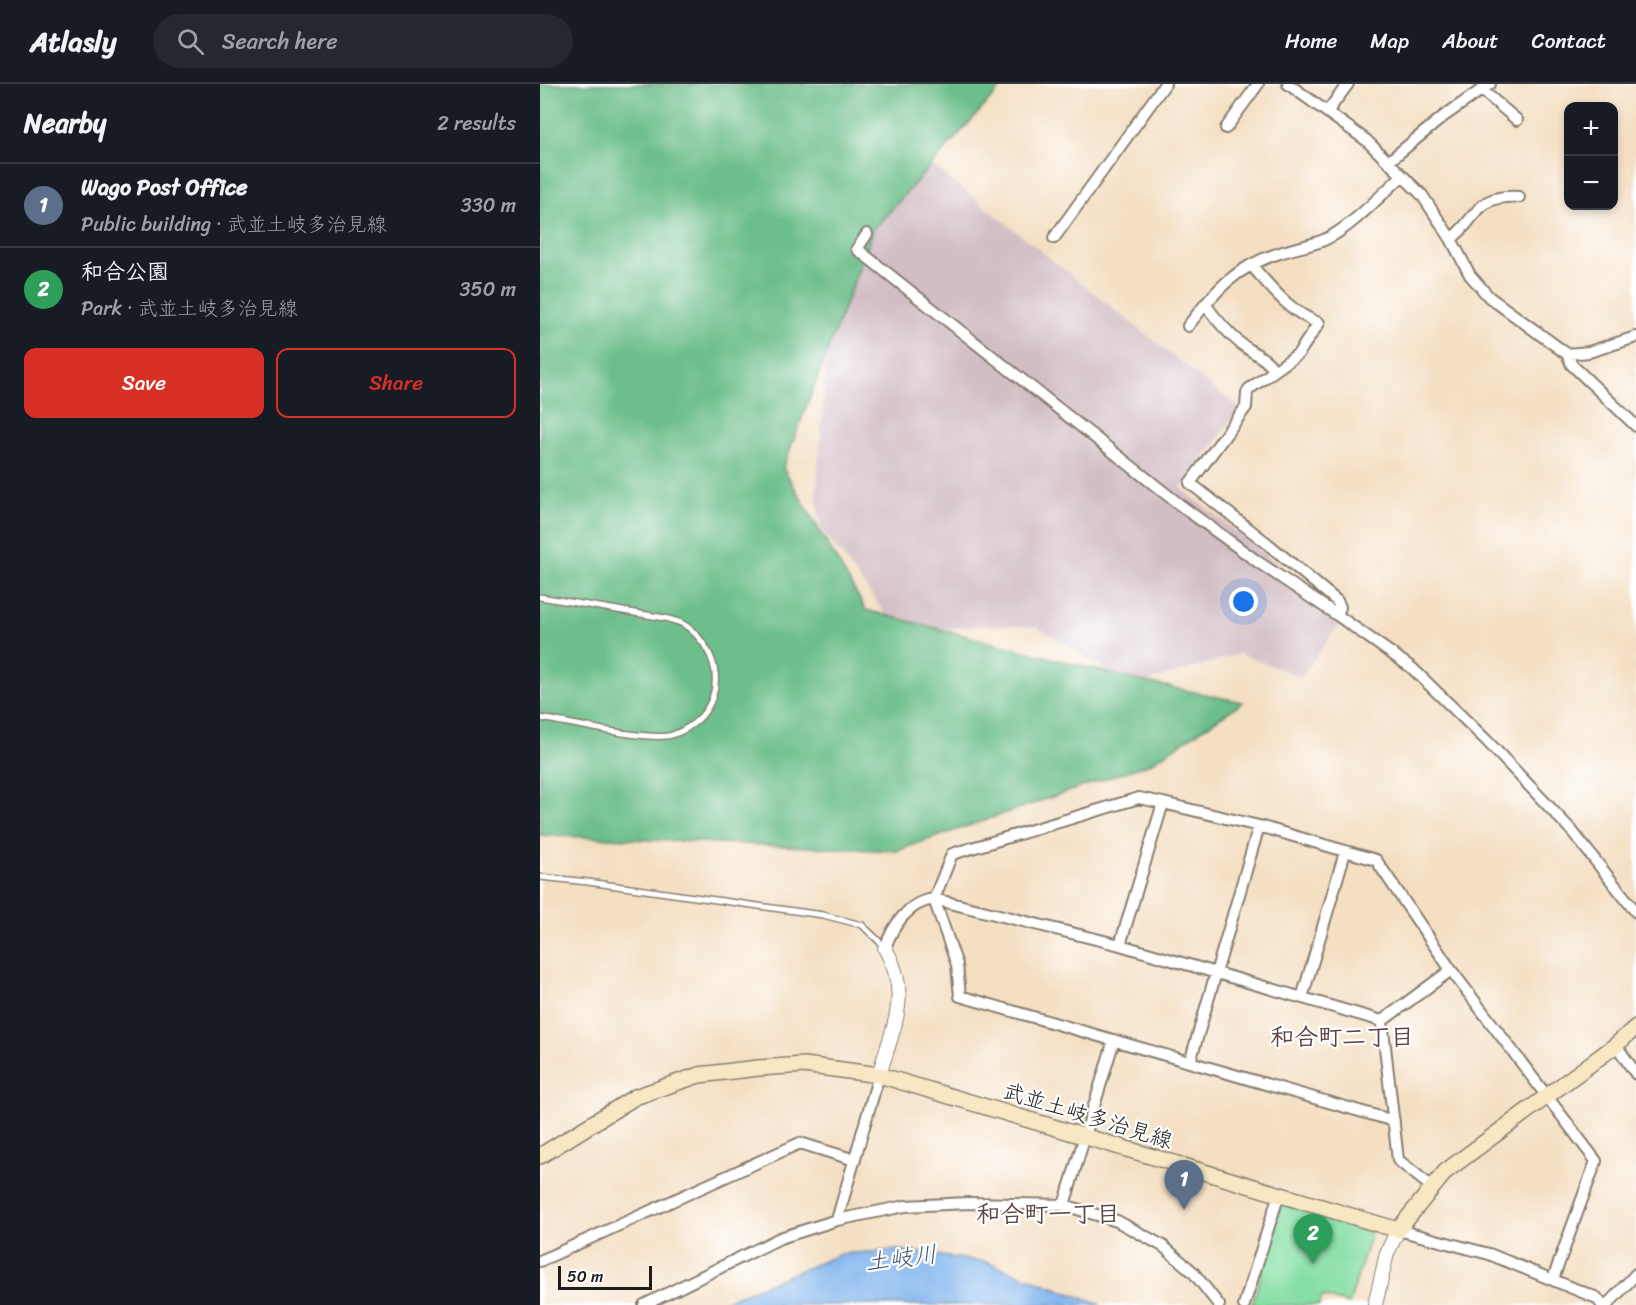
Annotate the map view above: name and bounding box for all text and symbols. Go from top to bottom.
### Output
search box [153,14,573,68]
text: Atlasly [30,17,117,66]
text: Search here [222,22,338,61]
text: Home [1285,22,1337,60]
text: Map [1370,22,1409,60]
text: About [1442,22,1499,60]
text: Contact [1532,22,1606,60]
icon: search [174,25,207,58]
text: Nearby [24,100,106,146]
map controls [1564,102,1618,210]
button: + [1564,102,1618,156]
text: 2 results [437,106,516,141]
button: − [1564,156,1618,210]
text: Wago Post Office [81,168,248,207]
text: 1 [39,188,48,223]
text: 330 m [461,188,516,223]
text: Public building · 武並土岐多治見線 [81,207,387,242]
text: 和合公園 [81,252,169,291]
text: 2 [38,272,49,307]
text: 350 m [460,272,516,307]
text: Park · 武並土岐多治見線 [81,291,298,326]
button: Save [24,348,264,418]
button: Share [276,348,516,418]
your location [1229,587,1258,616]
district label: 和合町二丁目 [1270,1016,1414,1058]
street label: 武並土岐多治見線 [998,1071,1178,1160]
pin: 1 [1164,1160,1204,1210]
district label: 和合町一丁目 [976,1193,1120,1235]
pin: 2 [1294,1214,1332,1264]
water label: 土岐川 [863,1233,939,1283]
text: 50 m [567,1262,603,1291]
scale bar [558,1263,652,1290]

